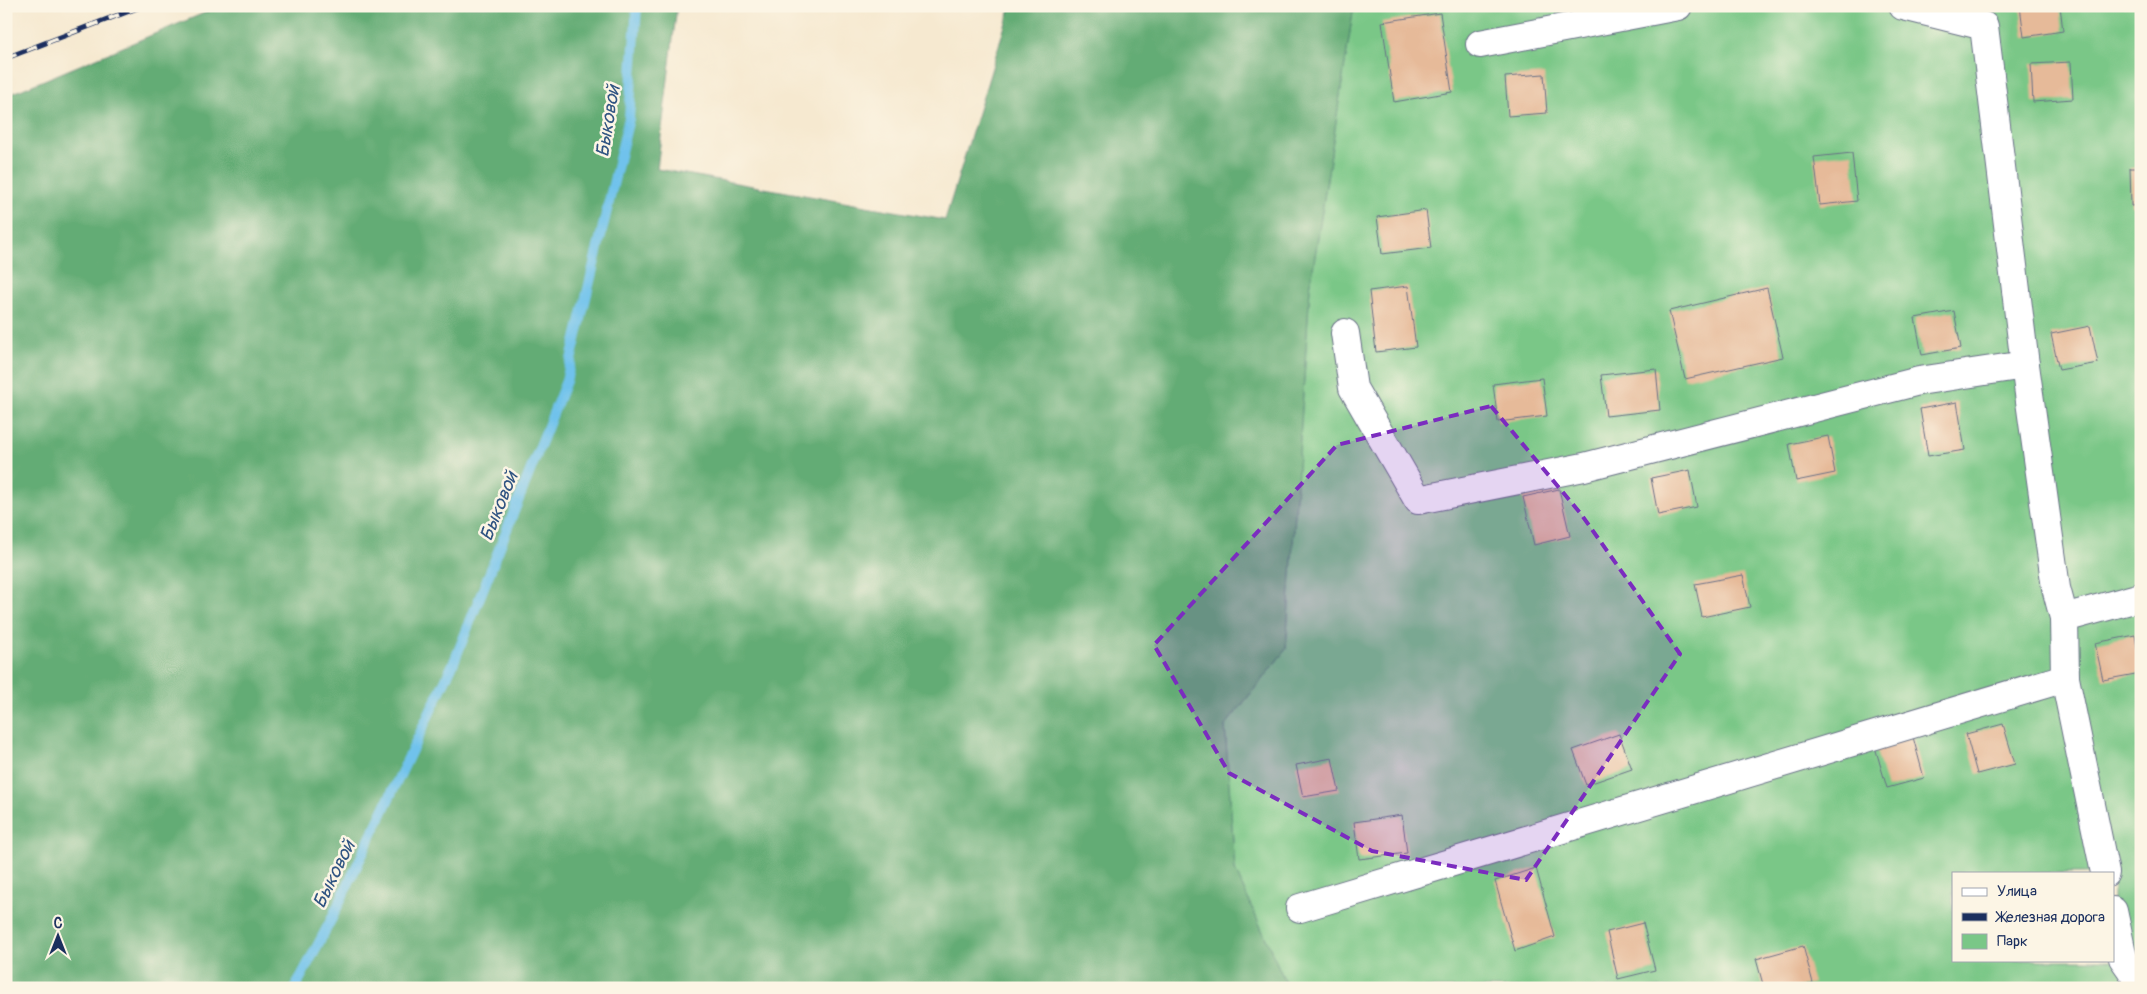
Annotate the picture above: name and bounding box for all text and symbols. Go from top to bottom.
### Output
water label: Быковой [590,82,626,159]
water label: Быковой [474,467,524,544]
water label: Быковой [307,835,361,912]
legend [1952,872,2114,962]
text: Улица [1997,882,2037,901]
text: Железная дорога [1995,908,2105,927]
north arrow [32,912,82,962]
text: С [54,915,63,932]
text: Парк [1997,932,2028,951]

